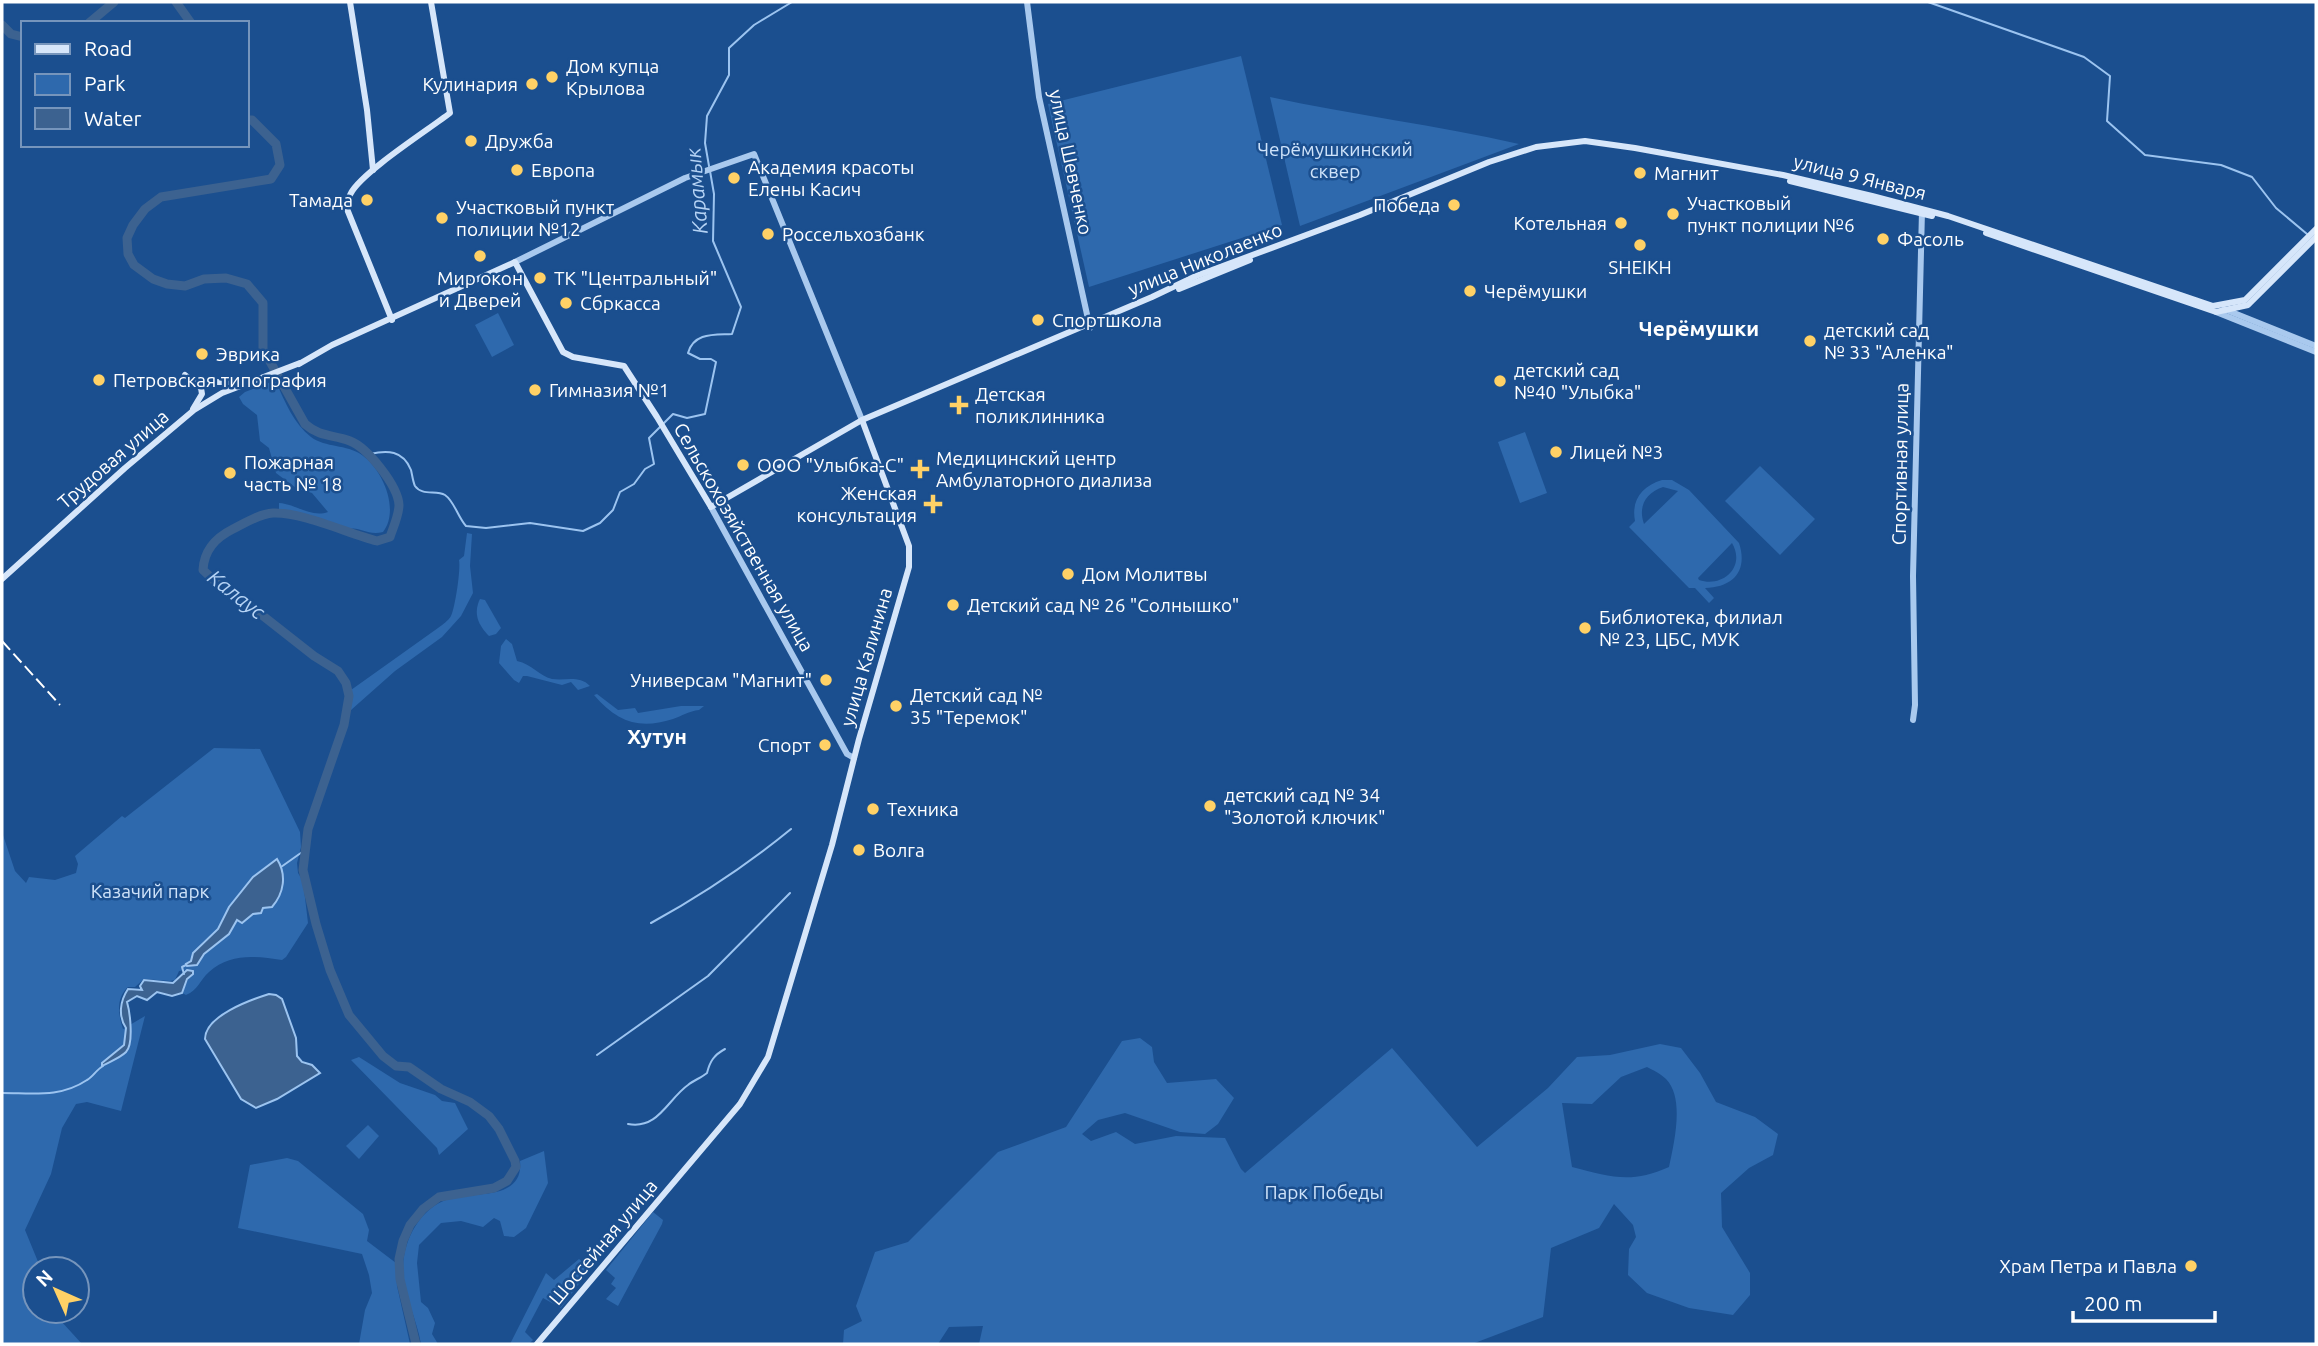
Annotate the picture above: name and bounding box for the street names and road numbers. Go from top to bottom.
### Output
street label: улица Шевченко [1045,87,1097,237]
street label: улица 9 Января [1791,150,1929,204]
street label: улица Николаенко [1125,218,1285,300]
street label: Спортивная улица [1888,383,1912,545]
street label: Трудовая улица [53,405,173,513]
street label: Сельскохозяйственная улица [669,419,819,655]
street label: улица Калинина [836,585,896,729]
street label: Шоссейная улица [544,1175,662,1309]

